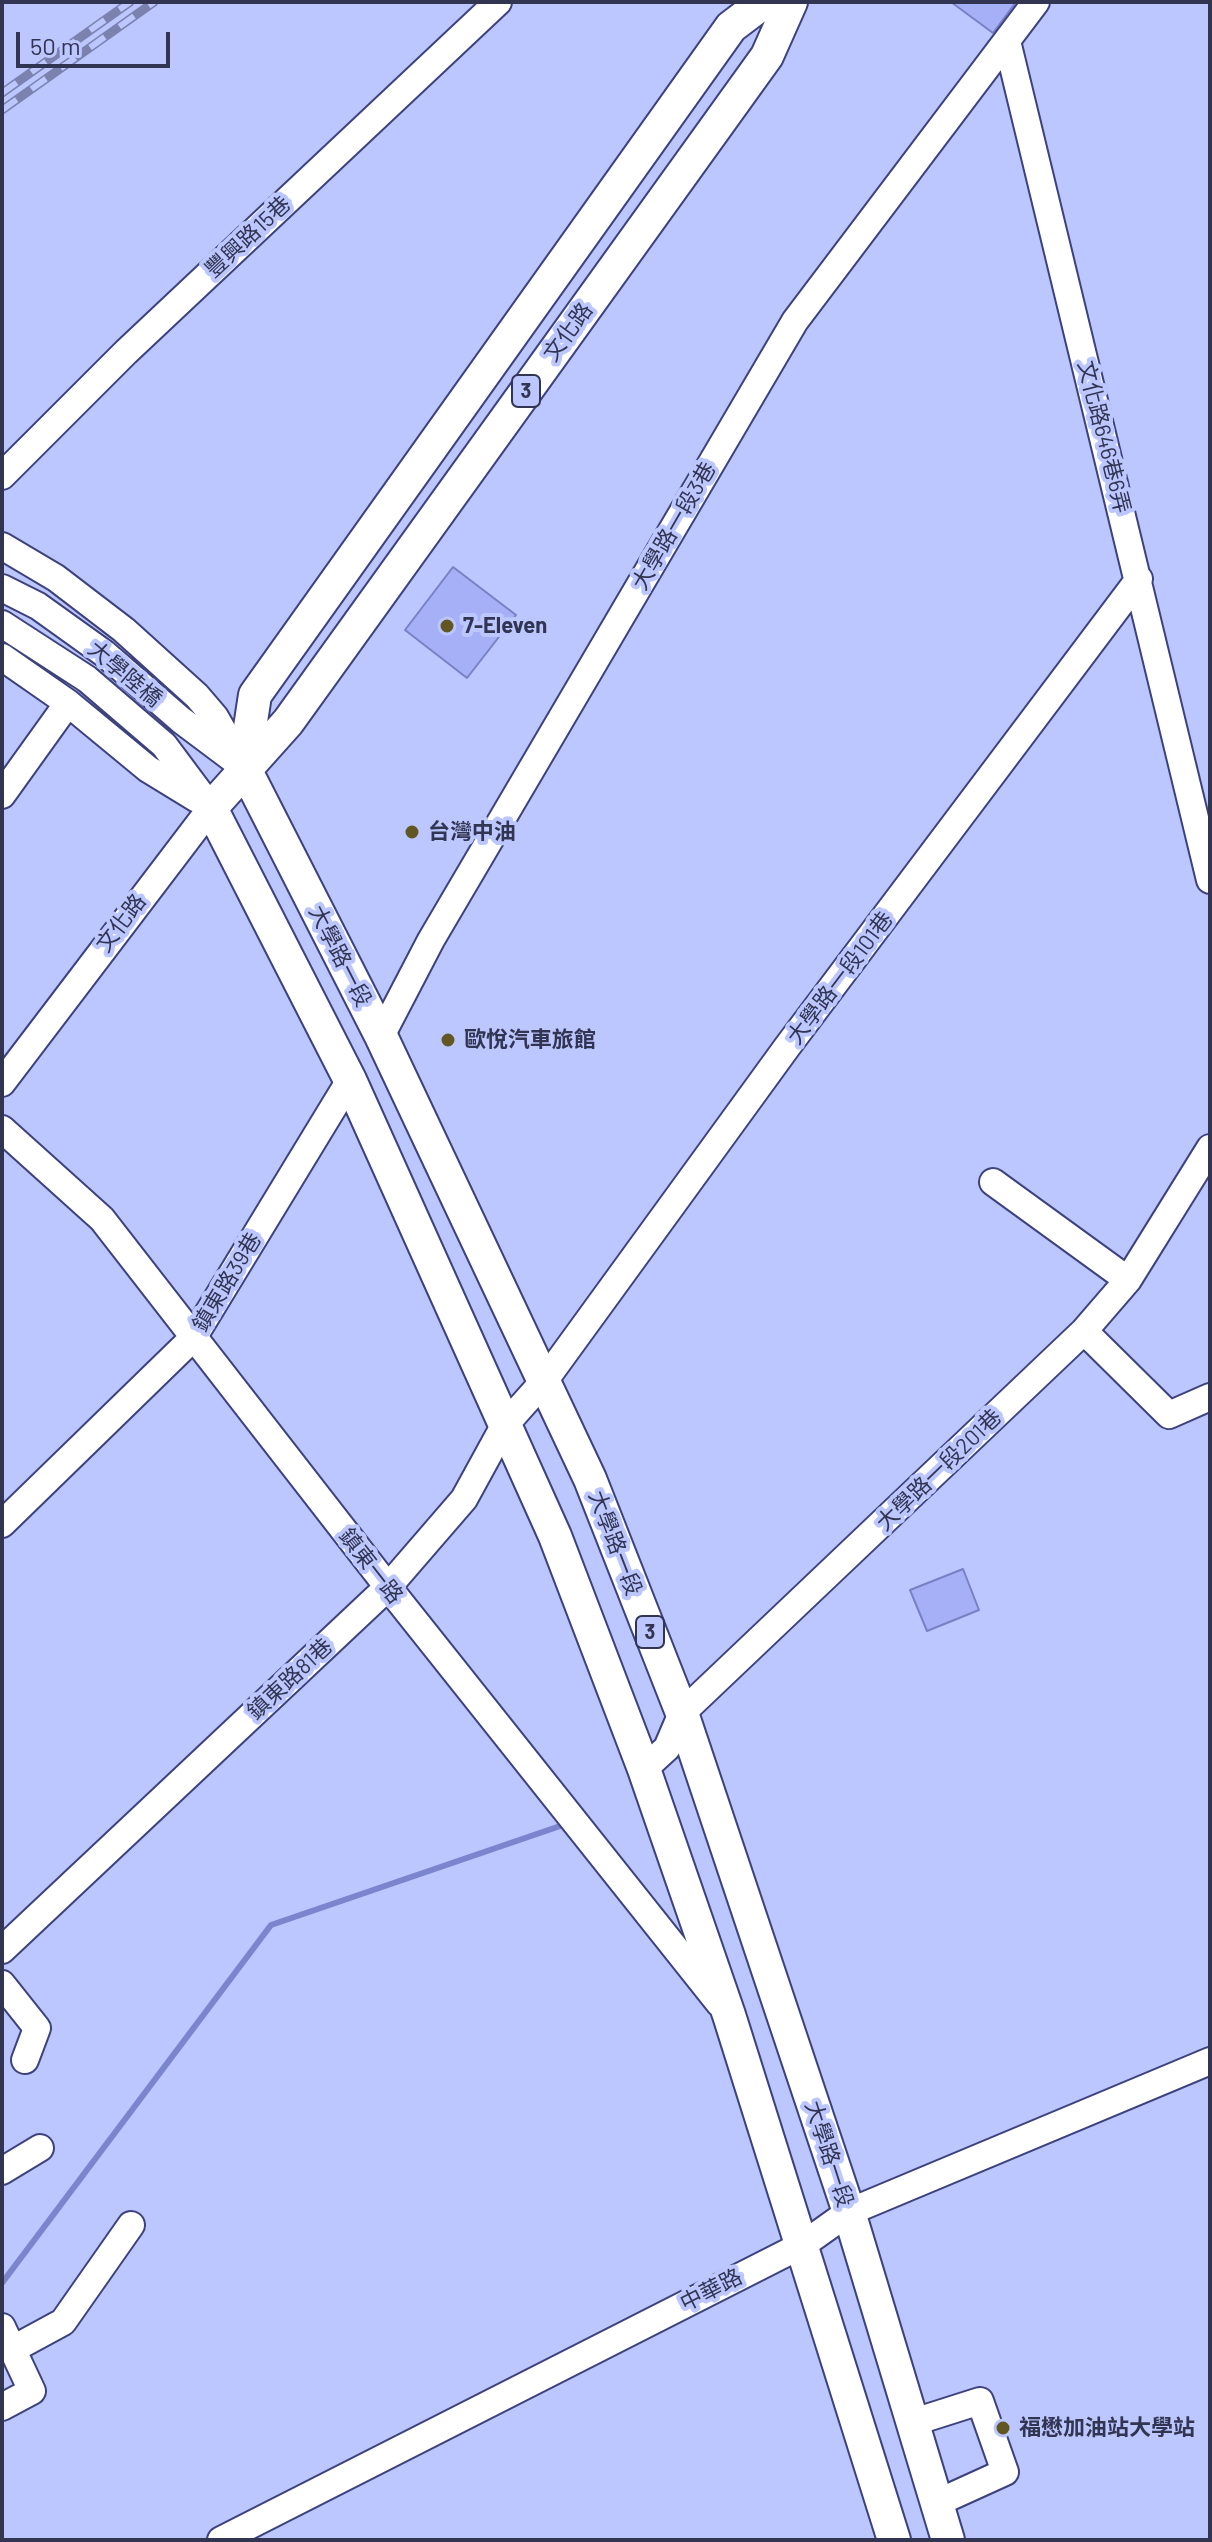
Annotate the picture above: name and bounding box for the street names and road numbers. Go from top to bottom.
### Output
street label: 豐興路15巷 [200,191,296,283]
street label: 文化路 [538,298,598,366]
street label: 文化路646巷6弄 [1072,358,1136,516]
road number: 3 [512,375,540,407]
street label: 大學路一段3巷 [627,457,721,595]
street label: 大學陸橋 [83,636,167,712]
street label: 文化路 [91,889,151,957]
street label: 大學路一段 [303,901,377,1011]
street label: 大學路一段101巷 [782,906,898,1050]
street label: 鎮東路39巷 [187,1228,267,1336]
street label: 大學路一段201巷 [871,1404,1007,1536]
street label: 大學路一段 [583,1487,647,1599]
street label: 鎮東一路 [334,1523,408,1609]
road number: 3 [636,1616,664,1648]
street label: 鎮東路81巷 [242,1633,338,1725]
street label: 大學路一段 [799,2098,859,2210]
street label: 中華路 [676,2263,746,2317]

